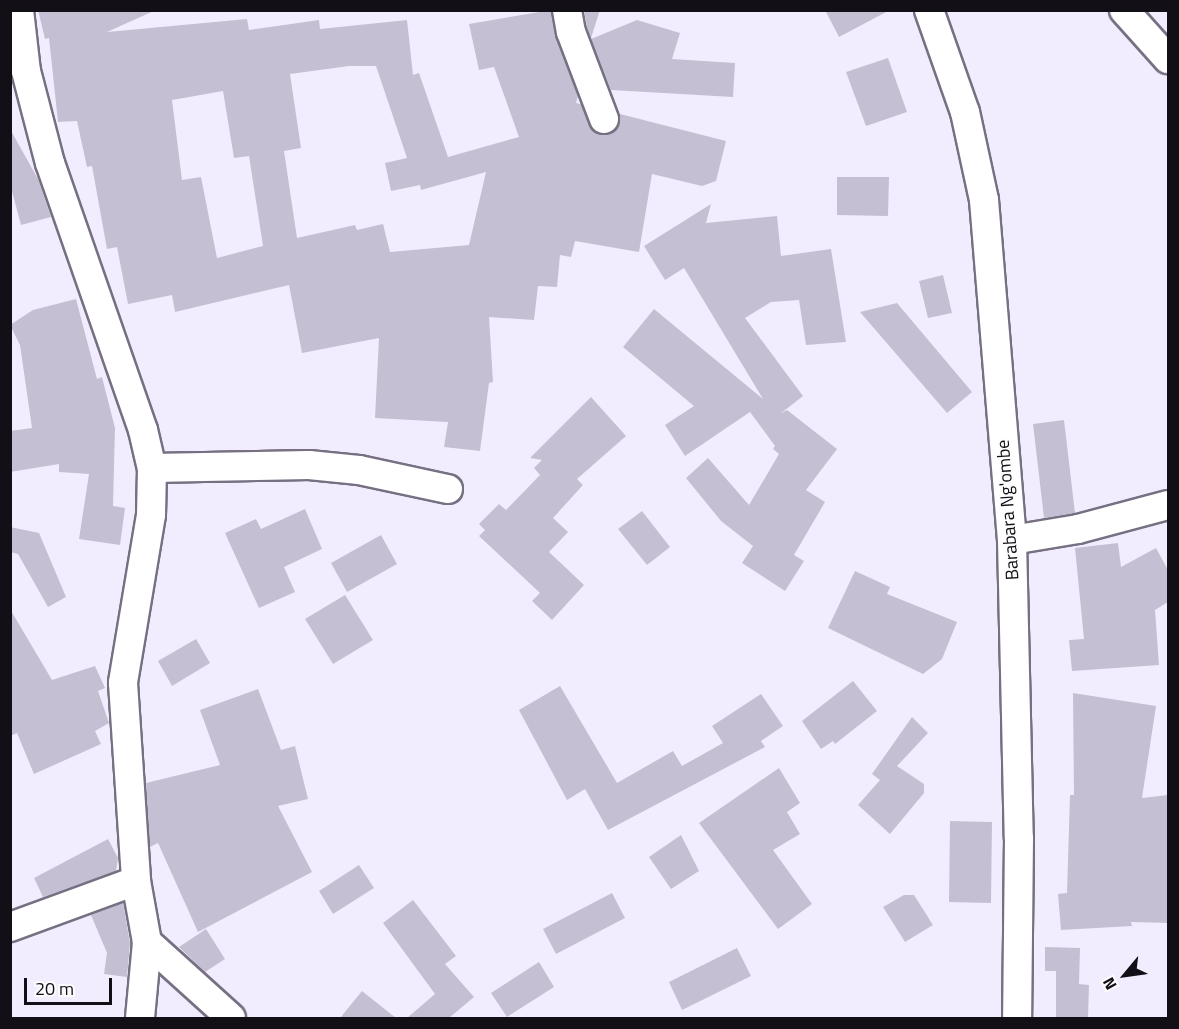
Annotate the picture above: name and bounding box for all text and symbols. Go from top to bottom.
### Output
street label: Barabara Ng'ombe [992,439,1024,581]
north arrow [1095,945,1155,1005]
scale bar [27,966,116,1004]
text: N [1096,973,1122,994]
text: 20 m [35,975,74,1002]

